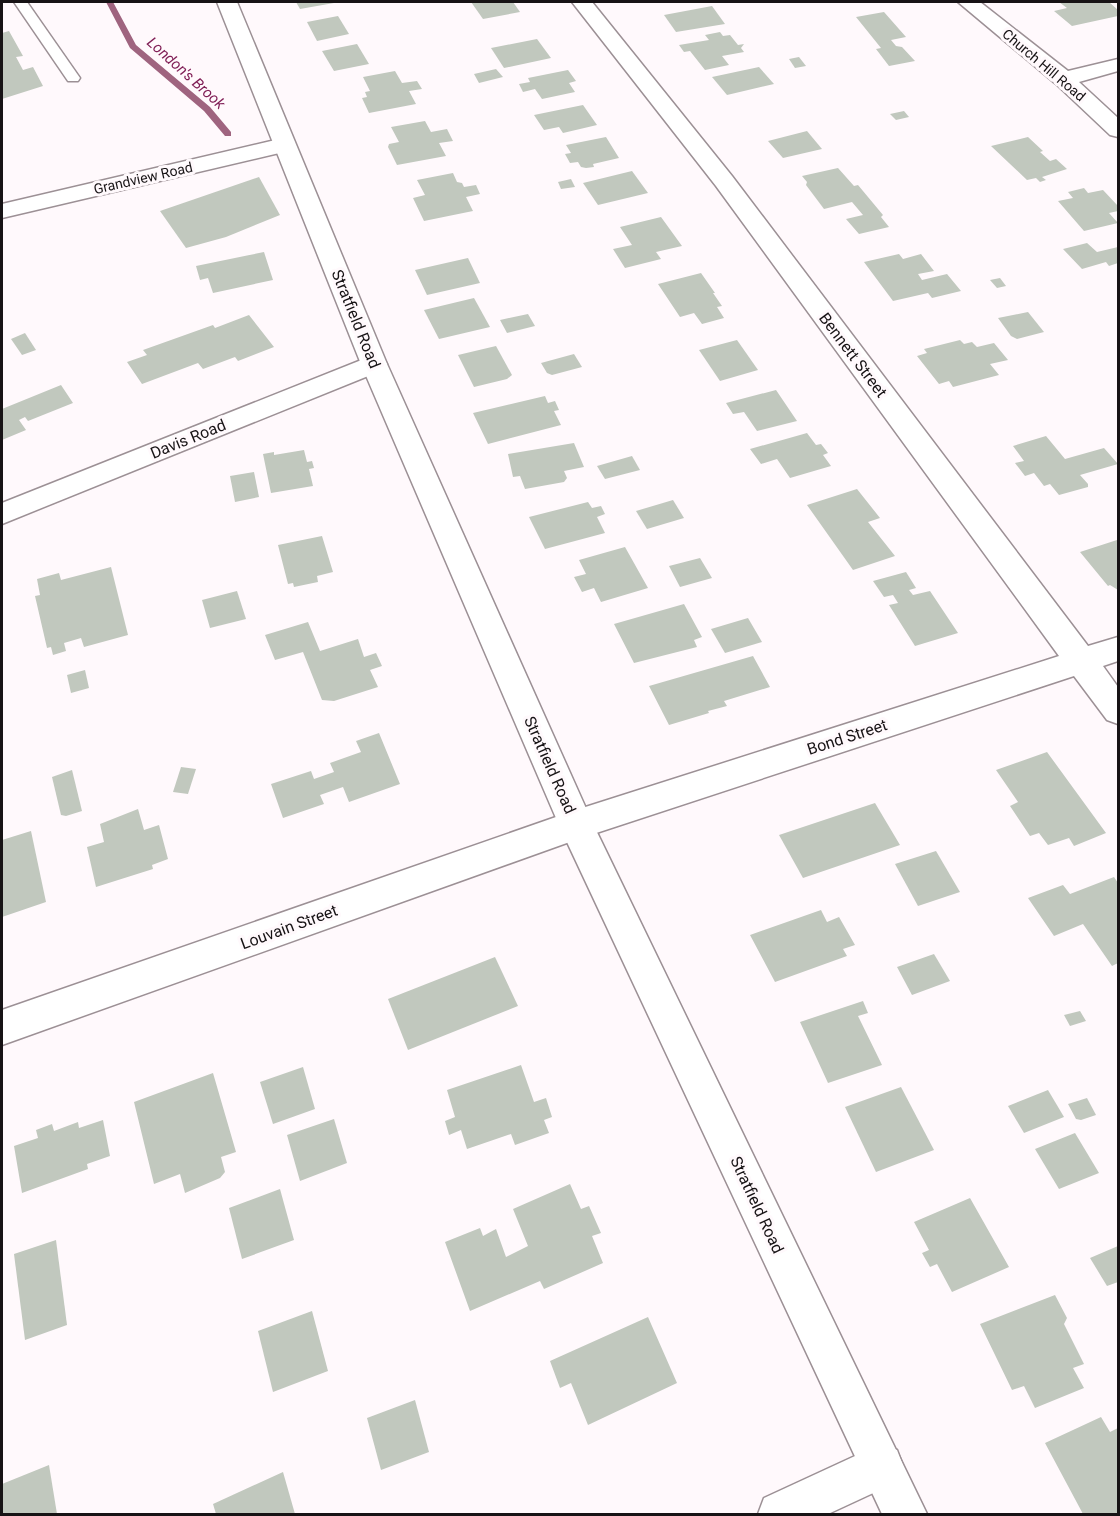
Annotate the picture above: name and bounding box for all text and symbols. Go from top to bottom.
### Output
street label: Church Hill Road [999,26,1089,104]
water label: London's Brook [143,33,229,113]
street label: Grandview Road [92,159,194,197]
street label: Stratfield Road [328,267,384,371]
street label: Bennett Street [815,309,891,401]
street label: Davis Road [148,415,228,463]
street label: Stratfield Road [520,713,580,817]
street label: Bond Street [805,715,889,759]
street label: Louvain Street [238,901,340,953]
street label: Stratfield Road [726,1154,788,1256]

